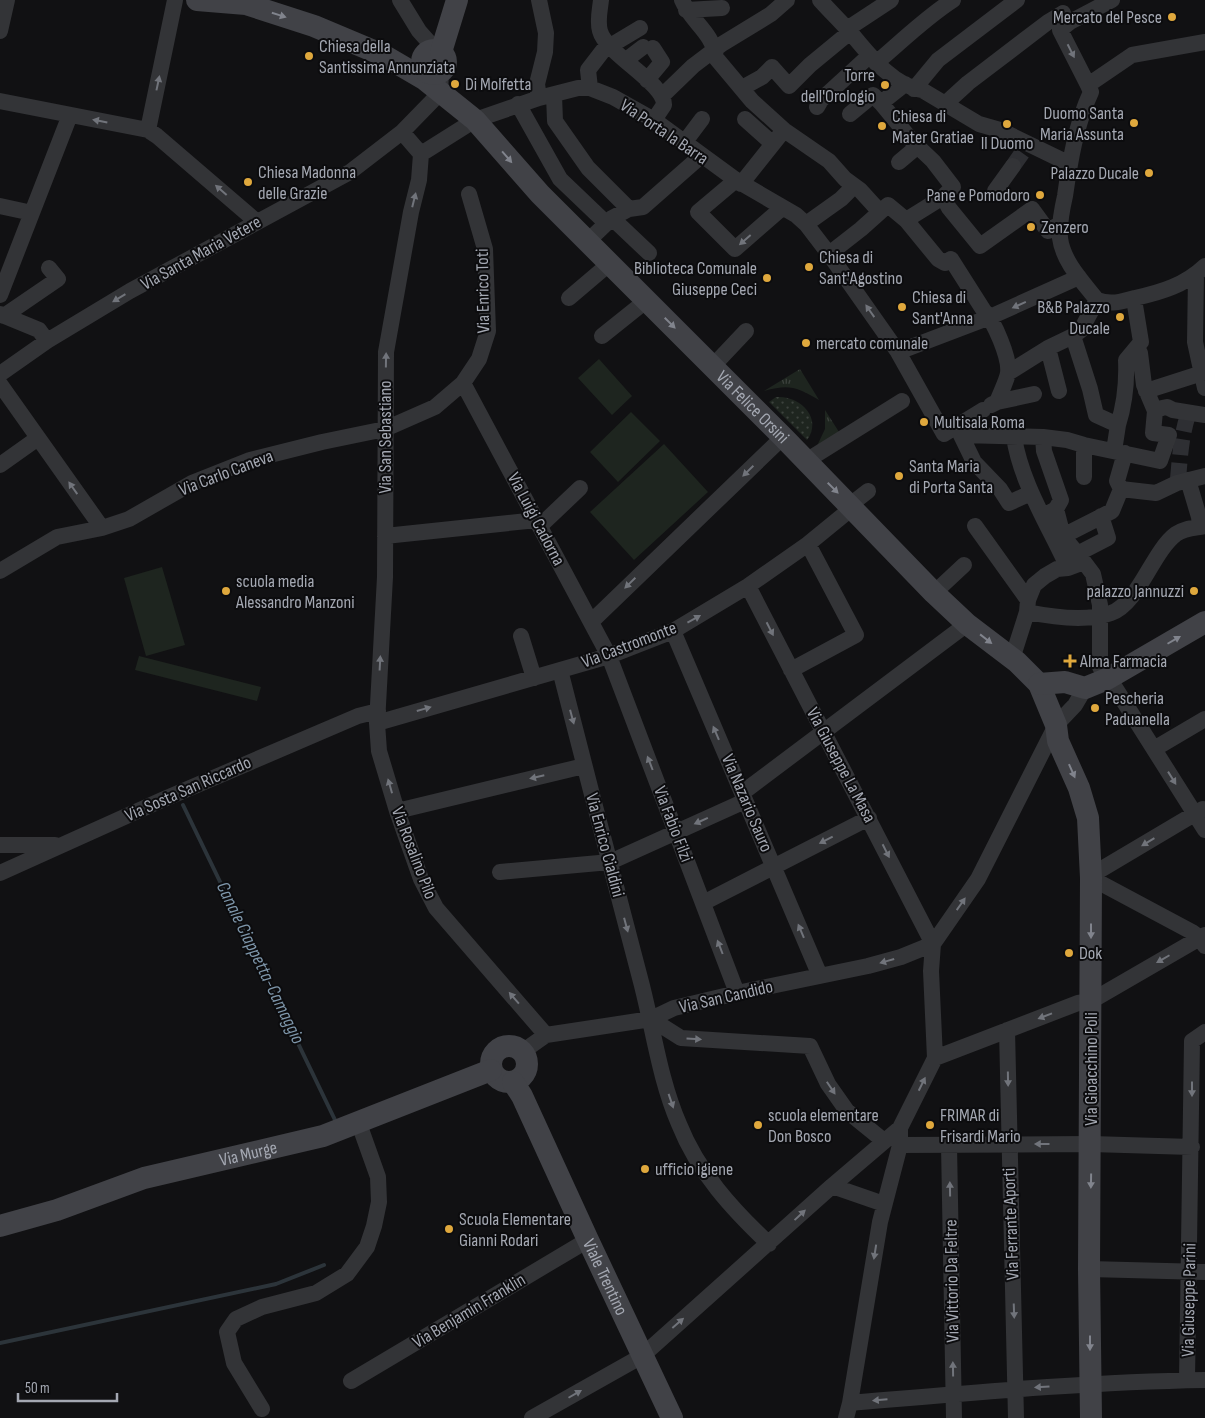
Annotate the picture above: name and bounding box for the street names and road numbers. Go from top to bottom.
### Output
street label: Via Porta la Barra [616,95,712,169]
street label: Via Santa Maria Vetere [137,211,265,295]
street label: Via Enrico Toti [472,248,494,334]
street label: Via Felice Orsini [712,366,794,448]
street label: Via San Sebastiano [375,380,396,494]
street label: Via Carlo Caneva [176,445,276,501]
street label: Via Luigi Cadorna [503,469,569,569]
street label: Via Castromonte [578,617,680,673]
street label: Via Giuseppe La Masa [802,704,880,826]
street label: Via Nazario Sauro [717,751,777,855]
street label: Via Sosta San Riccardo [122,752,254,826]
street label: Via Fabio Filzi [649,783,697,865]
street label: Via Enrico Cialdini [581,791,629,899]
street label: Via Rosalino Pilo [387,804,441,902]
street label: Via San Candido [677,976,775,1018]
street label: Via Gioacchino Poli [1081,1012,1102,1126]
street label: Via Murge [217,1137,279,1170]
street label: Via Ferrante Aporti [999,1167,1023,1281]
street label: Via Vittorio Da Feltre [940,1219,964,1343]
street label: Viale Trentino [579,1236,632,1319]
street label: Via Giuseppe Parini [1178,1243,1200,1357]
street label: Via Benjamin Franklin [409,1269,529,1353]

